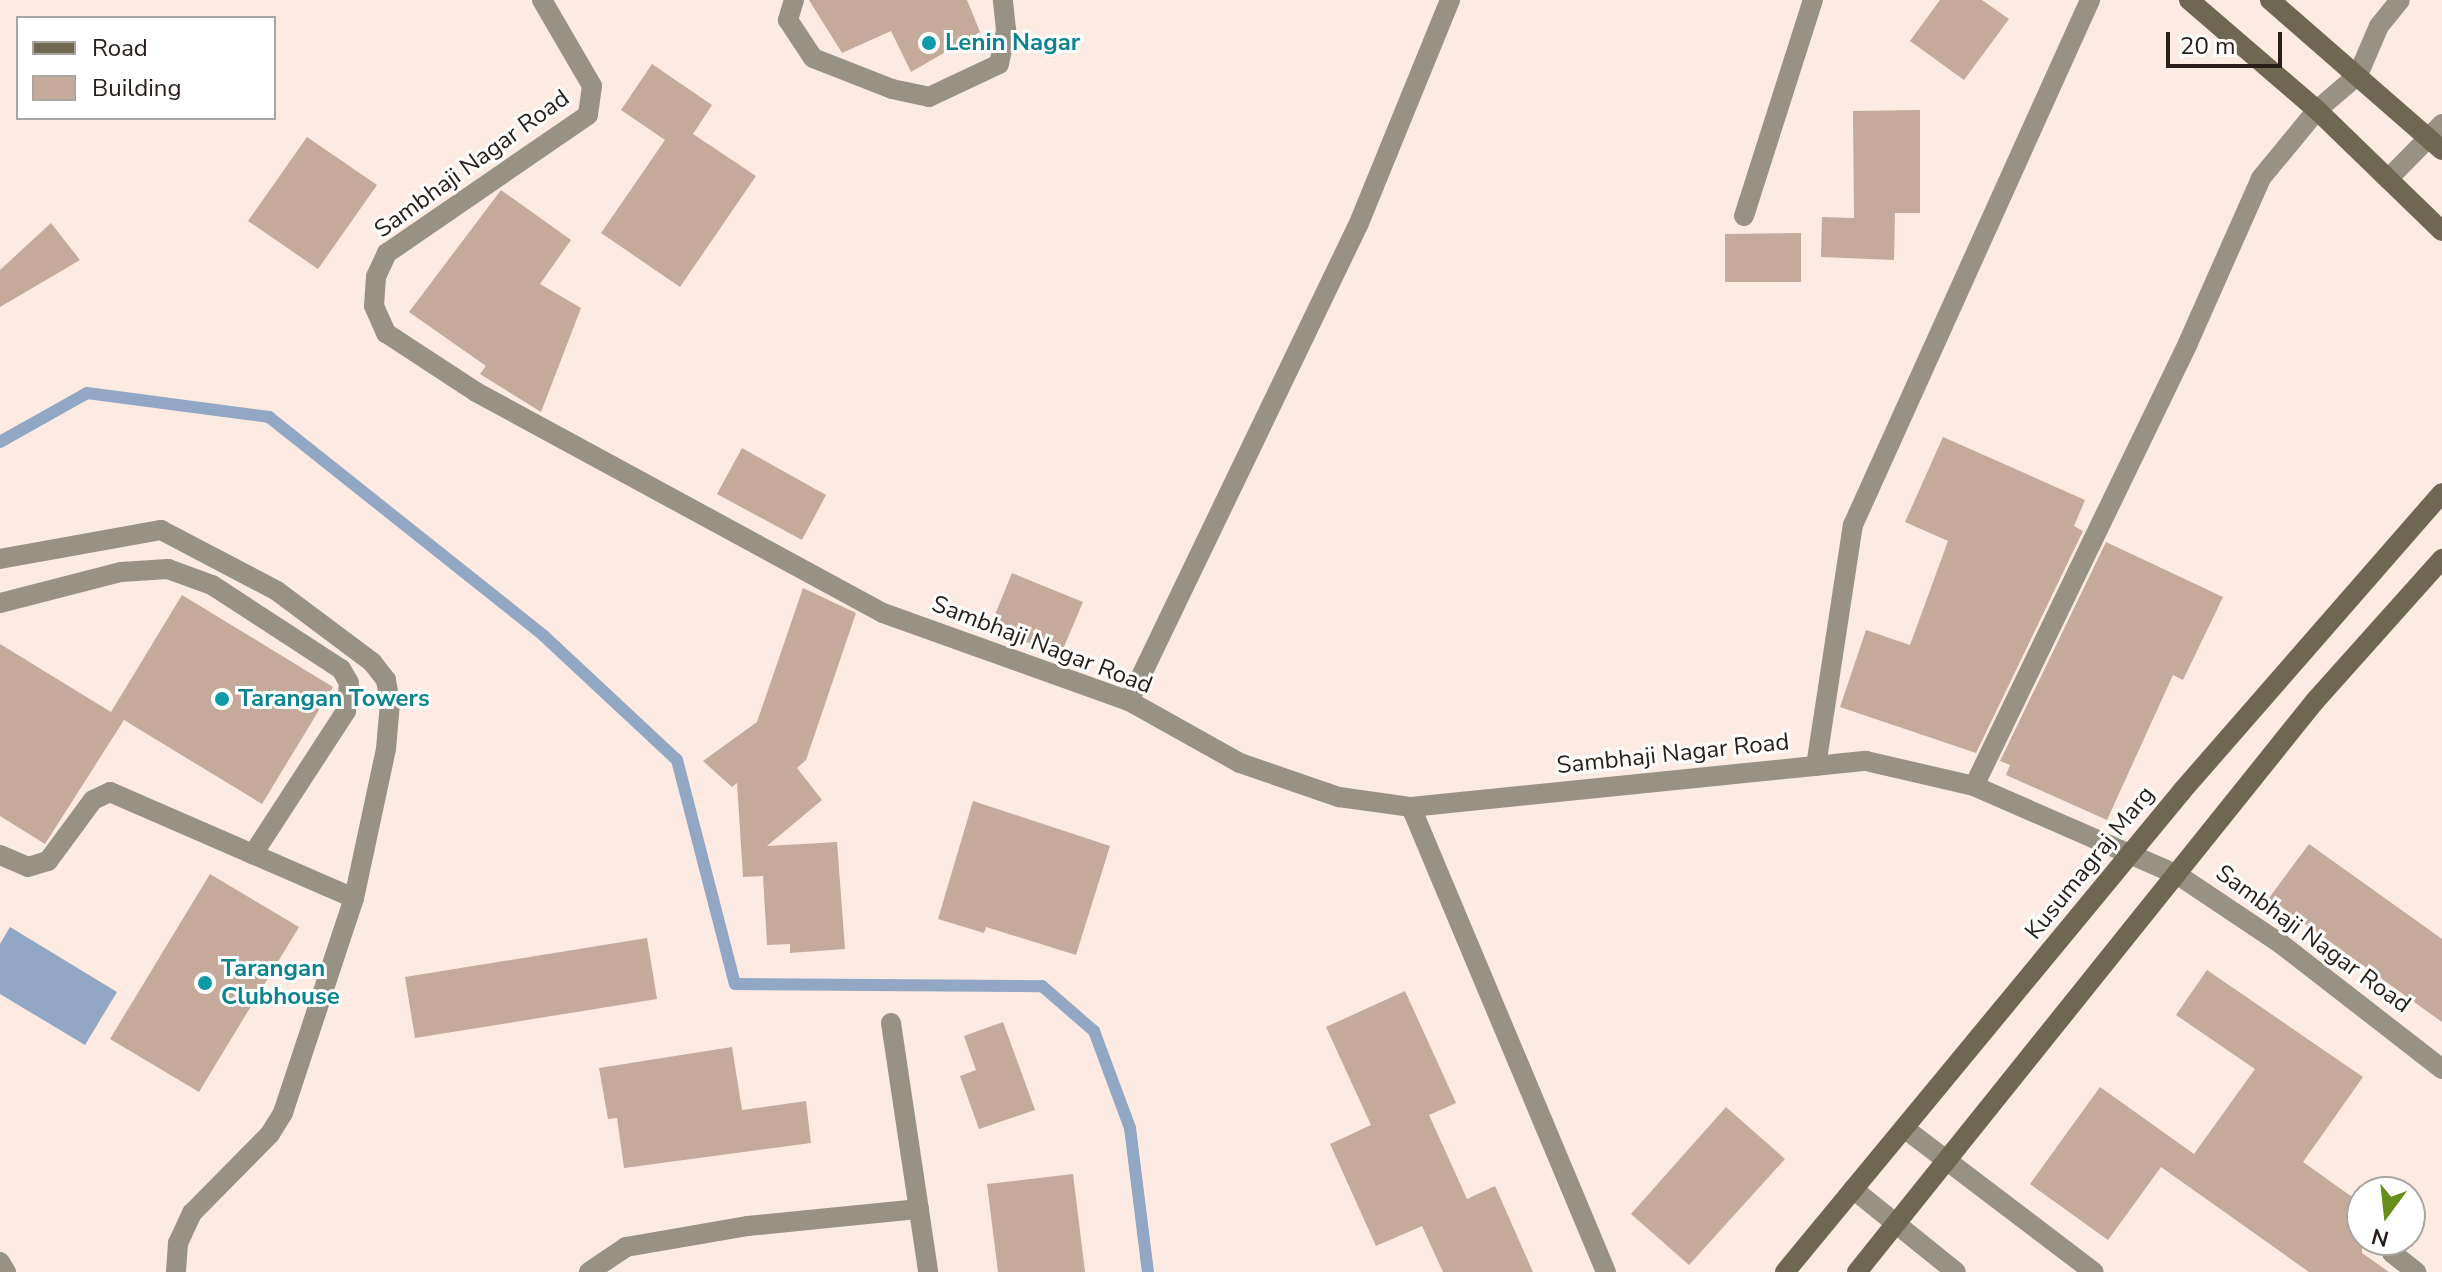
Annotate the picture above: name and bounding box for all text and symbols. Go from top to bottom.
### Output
legend [16,16,276,120]
scale bar [2170,16,2286,66]
place label: Lenin Nagar [945,29,1080,57]
text: 20 m [2180,30,2236,62]
text: Road [92,32,148,64]
marker: Lenin Nagar [920,34,938,52]
text: Building [92,72,182,104]
street label: Sambhaji Nagar Road [369,84,575,244]
street label: Sambhaji Nagar Road [928,590,1156,700]
place label: Tarangan Towers [238,685,430,713]
marker: Tarangan Towers [213,690,231,708]
street label: Sambhaji Nagar Road [1555,727,1791,781]
street label: Kusumagraj Marg [2019,780,2161,946]
street label: Sambhaji Nagar Road [2210,859,2416,1019]
place label: Tarangan Clubhouse [221,955,340,1011]
marker: Tarangan Clubhouse [196,974,214,992]
north arrow [2346,1176,2426,1256]
text: N [2368,1221,2392,1254]

